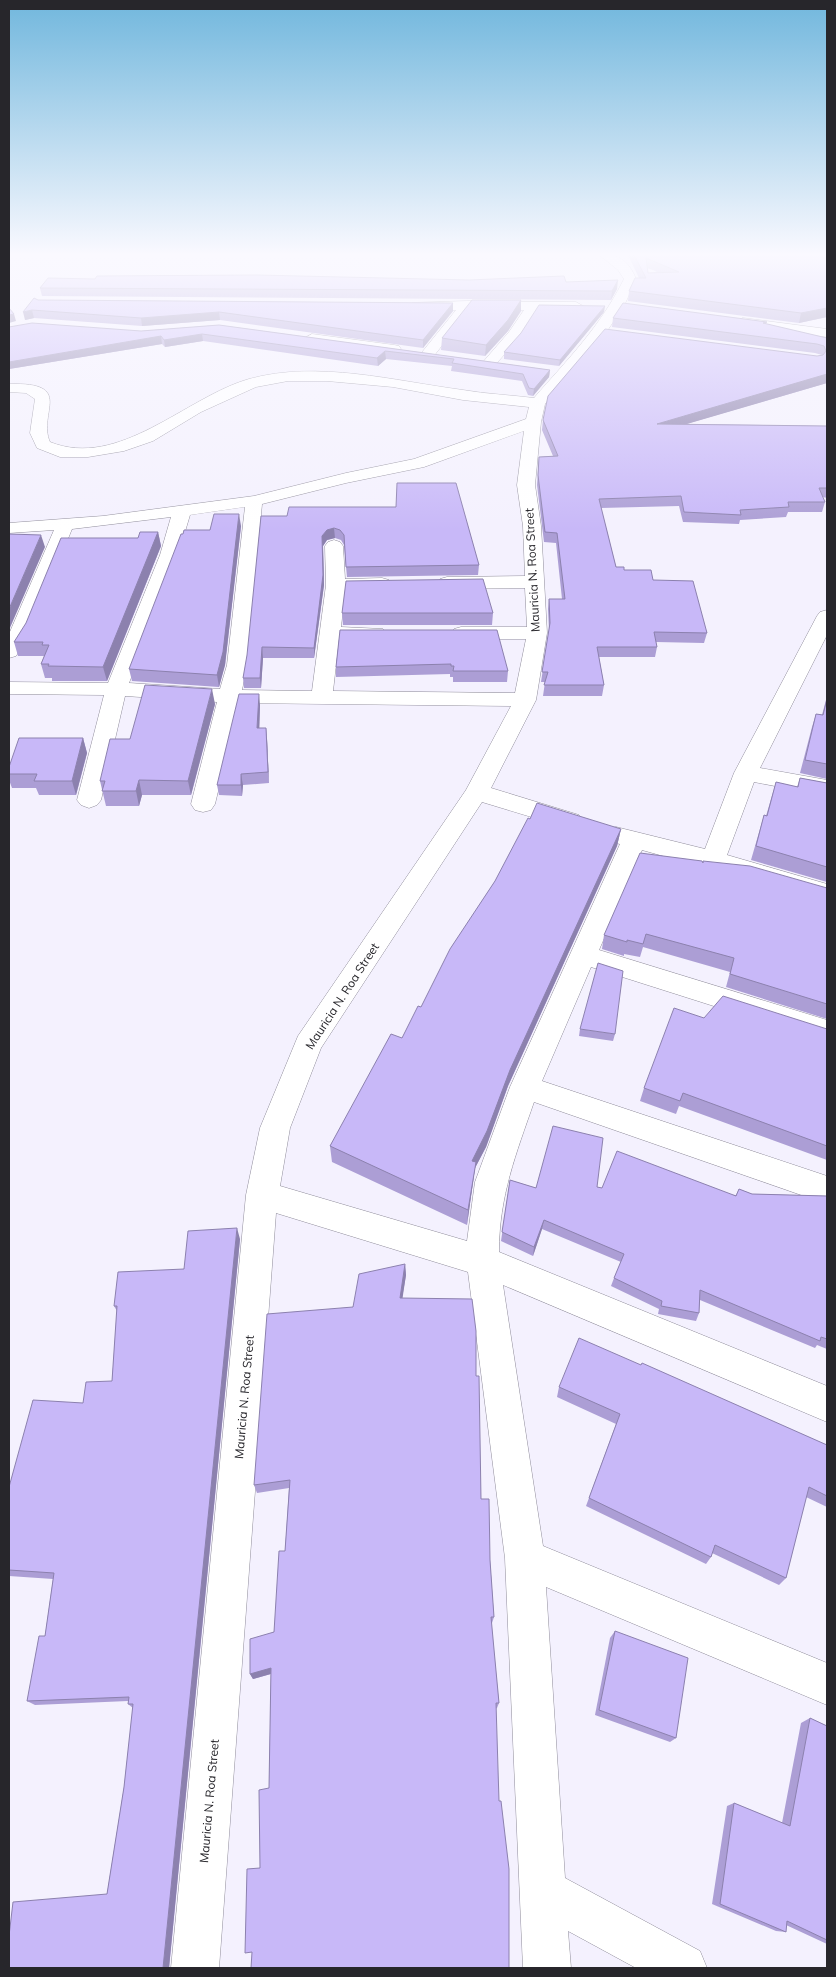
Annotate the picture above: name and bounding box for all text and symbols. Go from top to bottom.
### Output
street label: Mauricia N. Roa Street [521,508,543,632]
street label: Mauricia N. Roa Street [302,940,382,1052]
street label: Mauricia N. Roa Street [231,1335,257,1459]
street label: Mauricia N. Roa Street [196,1739,222,1863]

